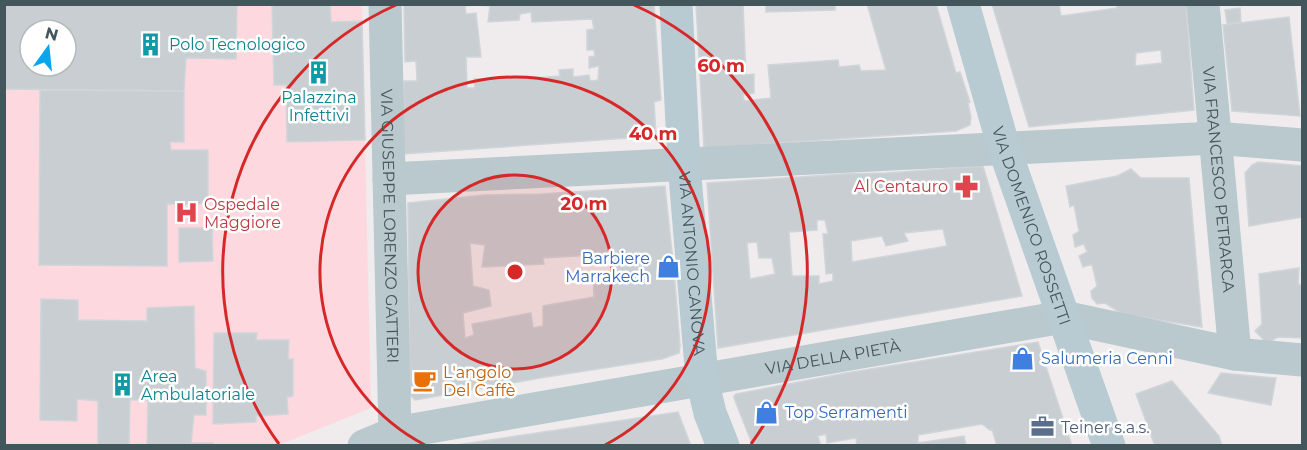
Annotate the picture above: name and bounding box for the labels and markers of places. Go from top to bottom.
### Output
building icon: Polo Tecnologico [138,31,164,57]
place label: Polo Tecnologico [169,35,305,54]
building icon: Palazzina Infettivi [306,59,332,85]
place label: Palazzina Infettivi [281,88,357,125]
pharmacy icon: Al Centauro [953,173,979,199]
place label: Al Centauro [854,177,948,196]
place label: Ospedale Maggiore [204,195,281,232]
hospital icon: Ospedale Maggiore [173,200,199,226]
place label: Barbiere Marrakech [565,249,650,286]
shop icon: Barbiere Marrakech [655,254,681,280]
centre of rings [505,262,525,282]
shop icon: Salumeria Cenni [1010,345,1036,371]
place label: Salumeria Cenni [1041,349,1173,368]
place label: L'angolo Del Caffè [443,363,515,400]
place label: Area Ambulatoriale [141,367,255,404]
cafe icon: L'angolo Del Caffè [412,368,438,394]
building icon: Area Ambulatoriale [110,372,136,398]
shop icon: Top Serramenti [754,399,780,425]
place label: Top Serramenti [785,403,908,422]
office icon: Teiner s.a.s. [1030,414,1056,440]
place label: Teiner s.a.s. [1061,418,1150,437]

